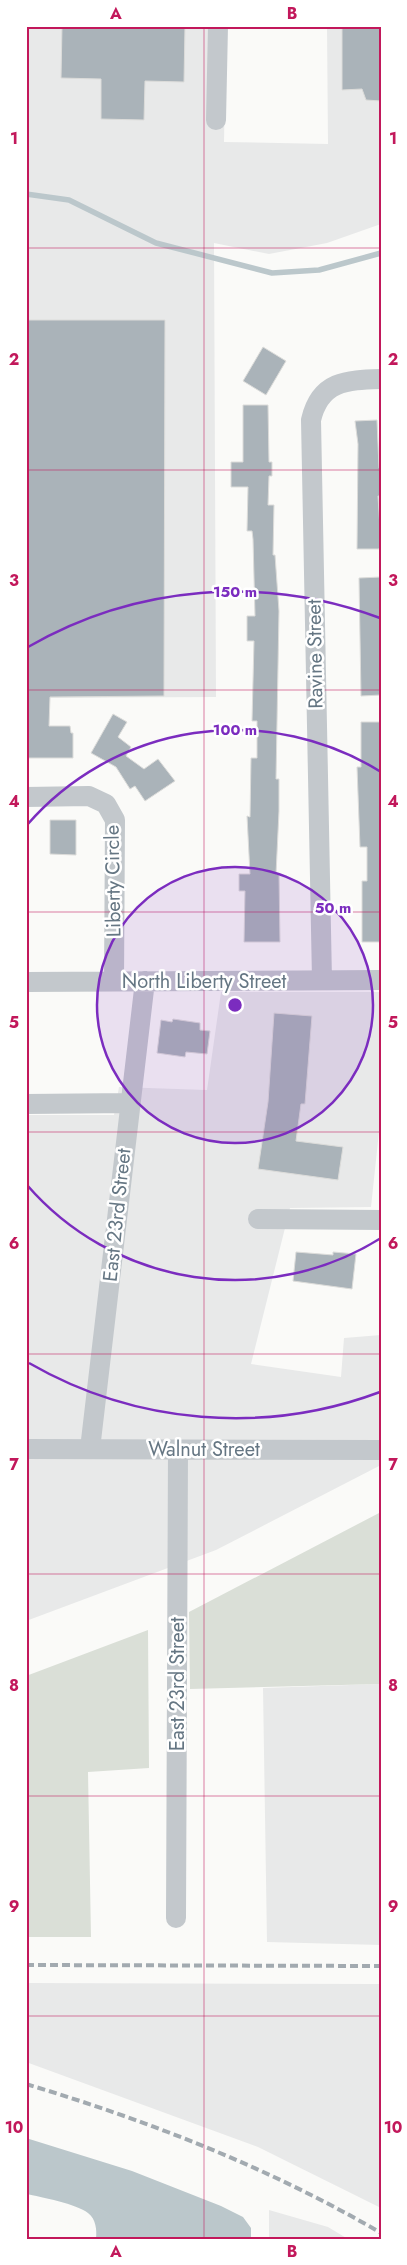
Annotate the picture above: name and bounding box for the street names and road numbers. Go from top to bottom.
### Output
street label: Ravine Street [300,599,330,709]
street label: Liberty Circle [98,825,128,937]
street label: North Liberty Street [122,967,287,996]
street label: East 23rd Street [96,1147,138,1283]
street label: Walnut Street [148,1435,260,1464]
street label: East 23rd Street [163,1617,192,1751]

